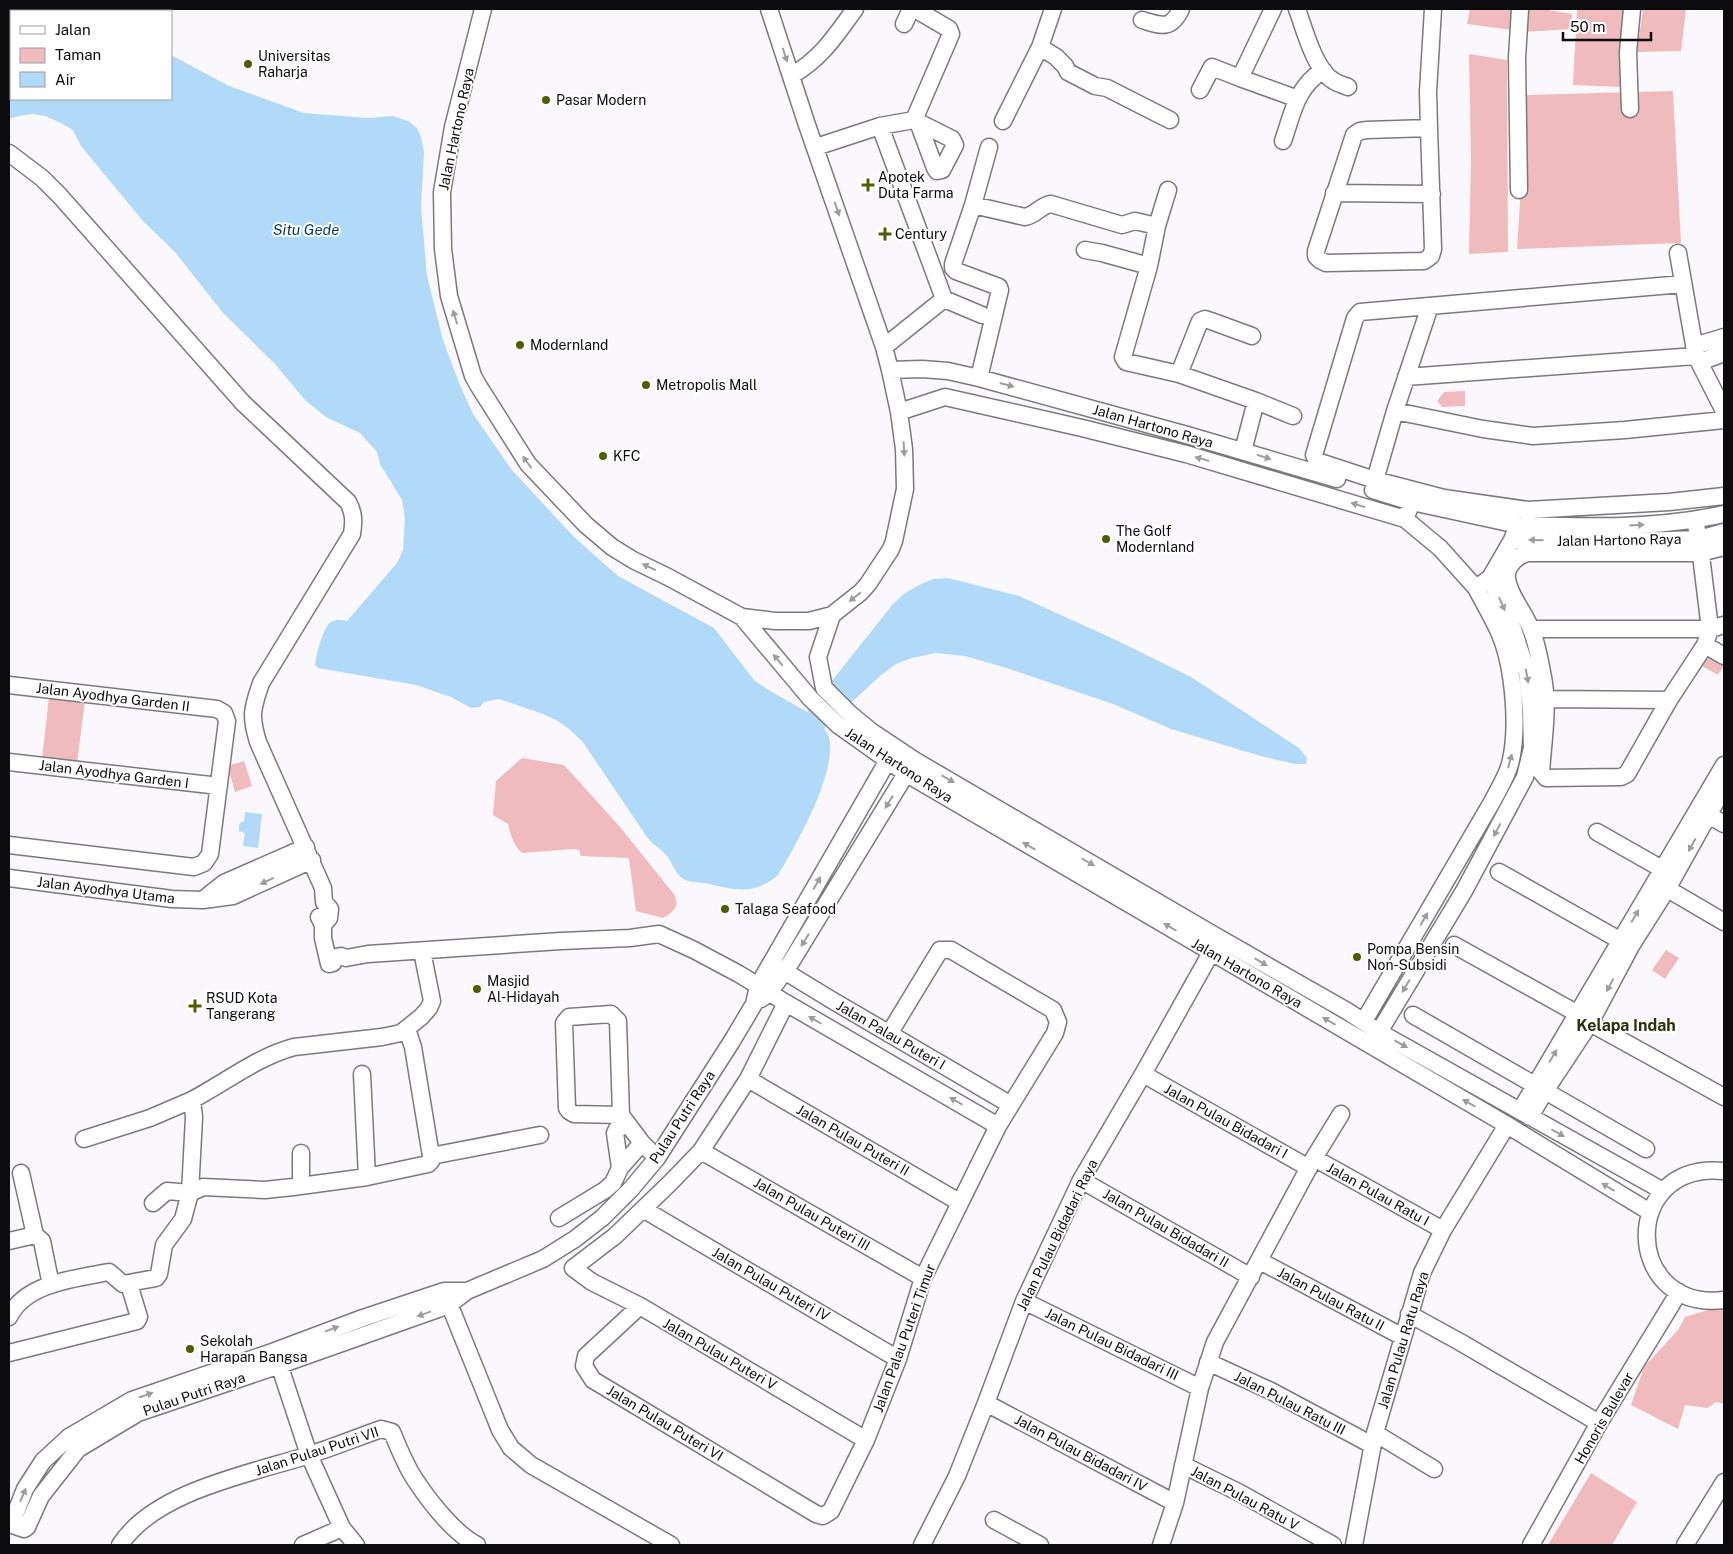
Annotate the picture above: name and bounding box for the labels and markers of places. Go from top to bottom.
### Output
place label: Universitas Raharja [258,48,330,80]
marker: Universitas Raharja [242,58,254,70]
place label: Pasar Modern [556,92,646,108]
marker: Pasar Modern [540,94,552,106]
place label: Apotek Duta Farma [878,169,954,201]
marker: Apotek Duta Farma [862,179,874,191]
place label: Century [895,226,948,242]
marker: Century [879,228,891,240]
place label: Modernland [530,337,608,353]
marker: Modernland [514,339,526,351]
place label: Metropolis Mall [656,377,757,393]
marker: Metropolis Mall [640,379,652,391]
place label: KFC [613,448,641,464]
marker: KFC [597,450,609,462]
place label: The Golf Modernland [1116,523,1194,555]
marker: The Golf Modernland [1100,533,1112,545]
place label: Talaga Seafood [735,901,836,917]
marker: Talaga Seafood [719,903,731,915]
place label: Pompa Bensin Non-Subsidi [1367,941,1459,973]
marker: Pompa Bensin Non-Subsidi [1351,951,1363,963]
place label: Masjid Al-Hidayah [487,973,559,1005]
marker: Masjid Al-Hidayah [471,983,483,995]
place label: RSUD Kota Tangerang [206,990,277,1022]
marker: RSUD Kota Tangerang [188,999,202,1013]
place label: Sekolah Harapan Bangsa [200,1333,307,1365]
marker: Sekolah Harapan Bangsa [184,1343,196,1355]

